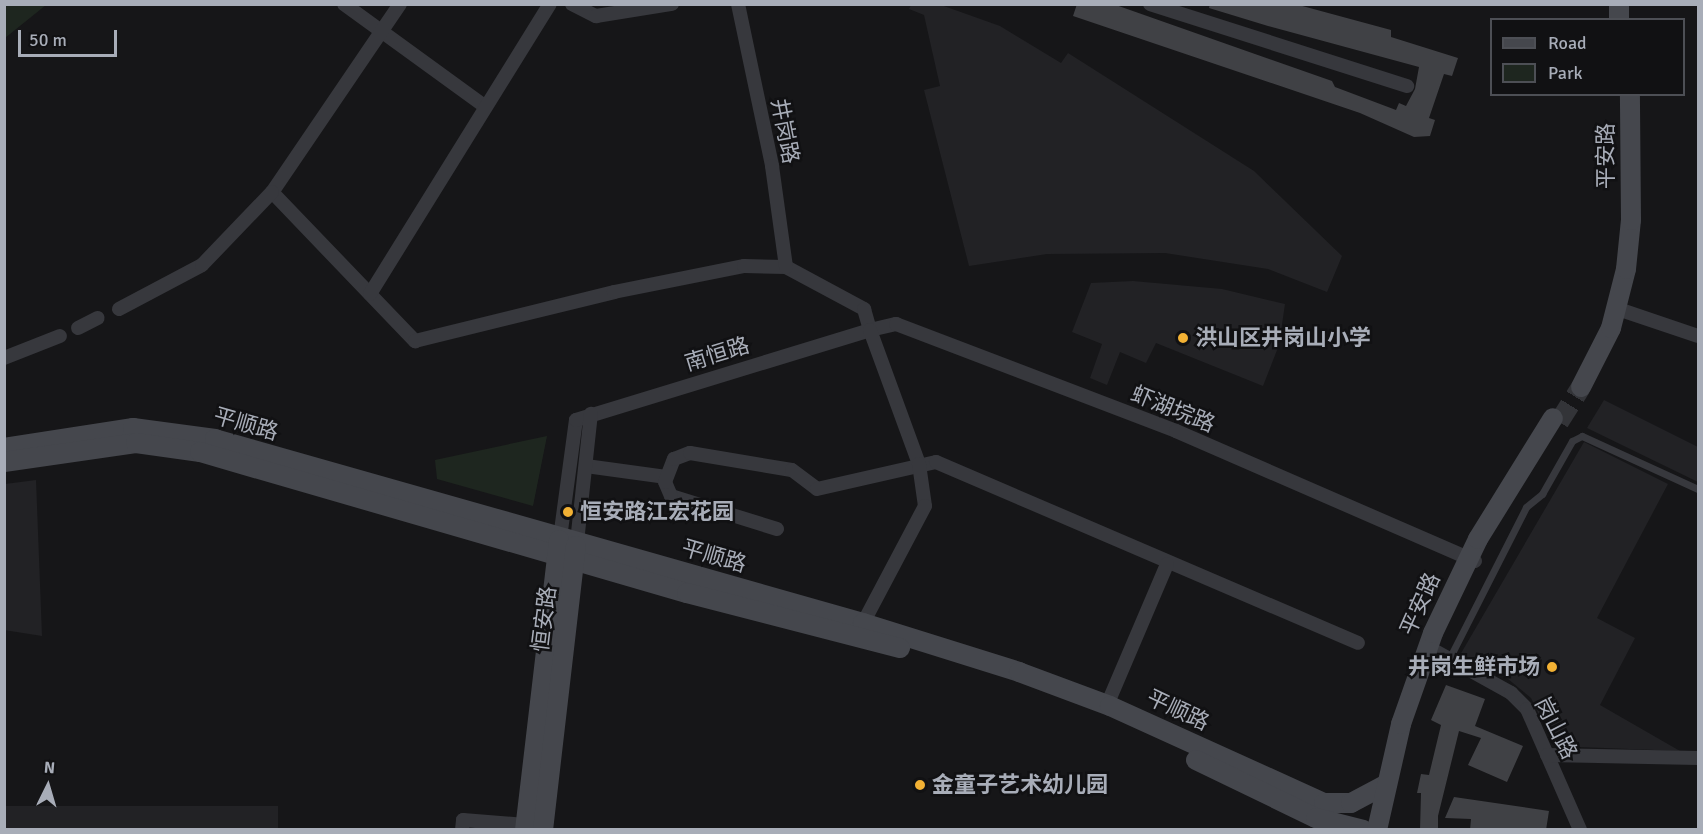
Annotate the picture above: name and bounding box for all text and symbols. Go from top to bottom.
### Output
scale bar [21,18,120,56]
legend [1490,18,1685,96]
text: 50 m [29,29,67,51]
text: Road [1548,32,1587,54]
text: Park [1548,62,1583,84]
street label: 井岗路 [766,96,804,166]
street label: 平安路 [1593,123,1619,189]
place label: 洪山区井岗山小学 [1195,325,1371,351]
marker: 洪山区井岗山小学 [1176,331,1190,345]
street label: 南恒路 [682,332,752,376]
street label: 虾湖垸路 [1127,380,1219,438]
street label: 平顺路 [211,402,281,446]
place label: 恒安路江宏花园 [580,499,734,525]
marker: 恒安路江宏花园 [561,505,575,519]
street label: 平顺路 [679,534,749,578]
street label: 平安路 [1395,568,1445,640]
street label: 恒安路 [527,585,561,653]
place label: 井岗生鲜市场 [1408,654,1540,680]
marker: 井岗生鲜市场 [1545,660,1559,674]
street label: 平顺路 [1143,684,1213,736]
street label: 岗山路 [1529,693,1583,763]
north arrow [18,756,78,816]
text: N [43,758,56,779]
place label: 金童子艺术幼儿园 [932,772,1108,798]
marker: 金童子艺术幼儿园 [913,778,927,792]

